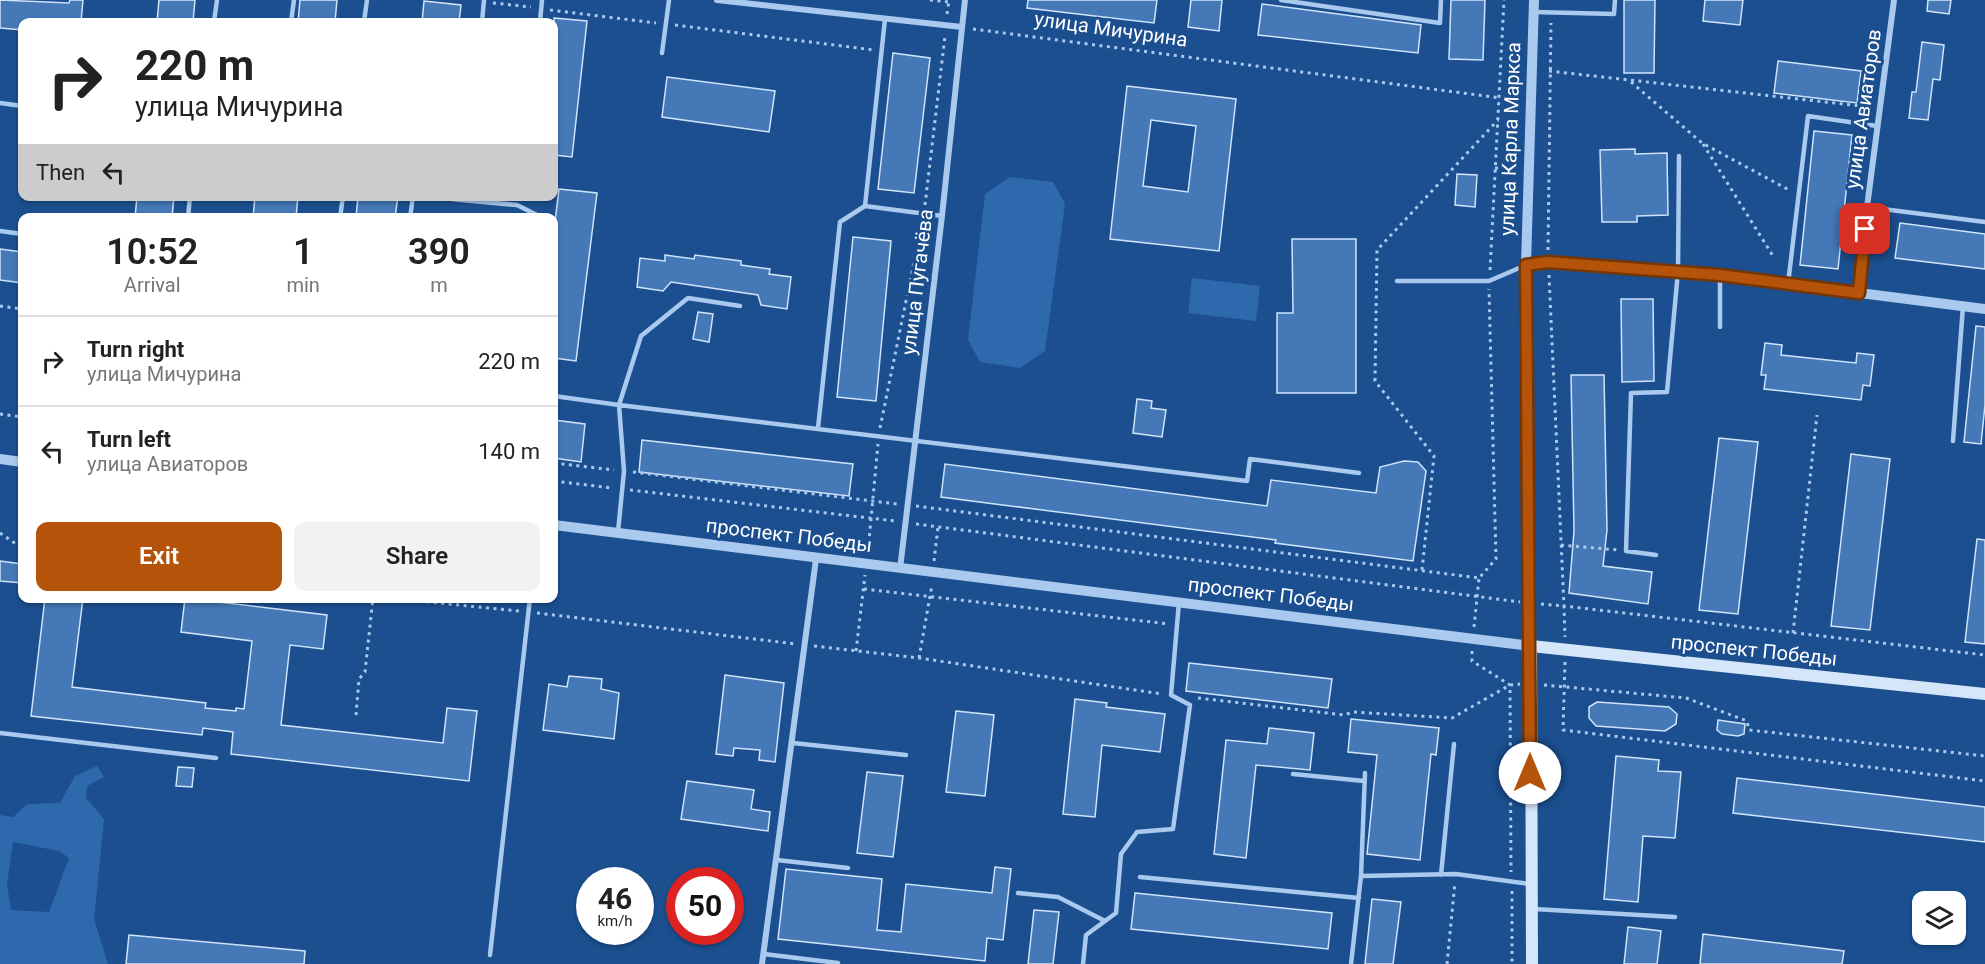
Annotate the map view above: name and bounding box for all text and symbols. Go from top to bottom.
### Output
street label: улица Мичурина [1033,6,1189,52]
street label: улица Авиаторов [1840,27,1886,191]
text: 220 m [135,41,254,90]
icon: right [36,42,114,120]
street label: улица Карла Маркса [1495,42,1525,236]
text: улица Мичурина [135,91,343,123]
icon: left [97,156,130,189]
text: Then [36,160,85,185]
pin [1839,203,1890,254]
street label: улица Пугачёва [896,208,938,356]
icon: arrive [1848,212,1881,245]
text: 10:52 [106,231,198,273]
text: 1 [293,231,313,273]
text: 390 [408,231,470,273]
text: Arrival [124,273,181,297]
text: min [286,273,320,297]
text: m [430,273,448,297]
text: Turn right [87,337,184,362]
icon: right [36,345,69,378]
text: 220 m [478,349,540,374]
text: улица Мичурина [87,362,241,386]
text: Turn left [87,427,171,452]
icon: left [36,435,69,468]
text: 140 m [478,439,540,464]
text: улица Авиаторов [87,452,248,476]
street label: проспект Победы [705,513,873,557]
button: Exit [36,522,282,591]
button: Share [294,522,540,591]
street label: проспект Победы [1187,572,1355,616]
street label: проспект Победы [1670,629,1838,671]
position arrow [1498,741,1562,805]
speed limit sign: 50 [666,867,744,945]
text: 46 [598,881,632,916]
map controls [1912,891,1966,945]
button: layers [1912,891,1966,945]
text: km/h [597,912,633,930]

